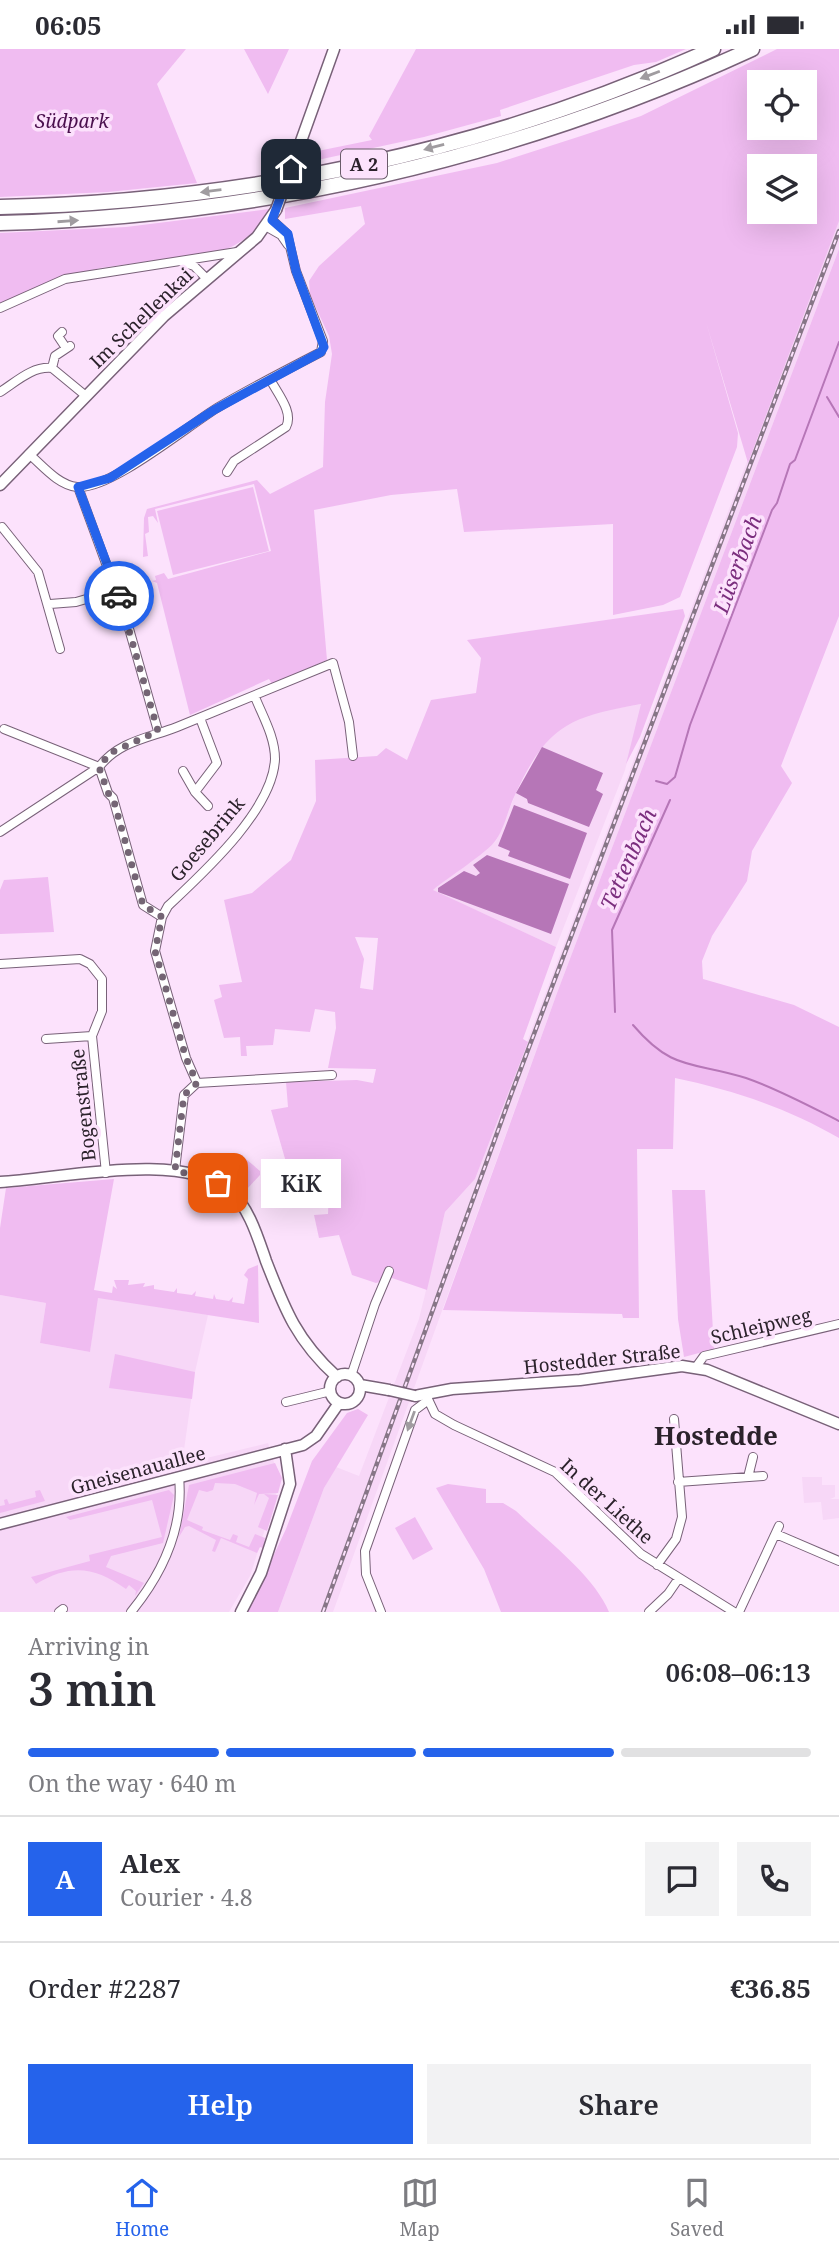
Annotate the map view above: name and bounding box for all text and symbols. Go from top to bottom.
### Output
text: 06:05 [35,7,102,43]
one-way arrow [639,70,660,81]
map controls [747,70,817,224]
button: locate [747,70,817,140]
park label: Südpark [35,108,110,134]
pin [261,139,321,199]
one-way arrow [423,142,445,153]
road number: A 2 [341,149,387,179]
icon: home [272,150,310,188]
button: layers [747,154,817,224]
one-way arrow [200,186,222,197]
one-way arrow [57,215,79,226]
street label: Im Schellenkai [84,262,198,374]
water label: Lüserbach [706,511,768,618]
courier [84,561,154,631]
icon: car [100,577,138,615]
street label: Goesebrink [164,790,251,887]
water label: Tettenbach [593,804,663,914]
street label: Bogenstraße [64,1047,102,1163]
pin [188,1153,248,1213]
callout: KiK [260,1159,340,1207]
icon: bag [199,1164,237,1202]
text: KiK [281,1167,322,1199]
street label: Schleipweg [708,1302,814,1350]
street label: Hostedder Straße [522,1338,682,1380]
one-way arrow [406,1410,417,1431]
district label: Hostedde [654,1417,778,1453]
street label: Gneisenauallee [68,1440,208,1500]
street label: In der Liethe [555,1452,659,1550]
text: Arriving in [28,1630,149,1662]
text: 06:08–06:13 [665,1654,811,1690]
text: 3 min [28,1657,156,1719]
text: On the way · 640 m [28,1767,236,1799]
button: chat [645,1842,719,1916]
button: phone [737,1842,811,1916]
text: Alex [120,1845,180,1881]
text: A [55,1861,75,1897]
text: Courier · 4.8 [120,1881,253,1913]
text: Order #2287 [28,1970,181,2006]
text: €36.85 [730,1970,811,2006]
button: Help [28,2064,413,2144]
button: Share [427,2064,811,2144]
tab: Home [115,2174,169,2242]
tab: Map [400,2174,440,2242]
tab: Saved [670,2174,724,2242]

